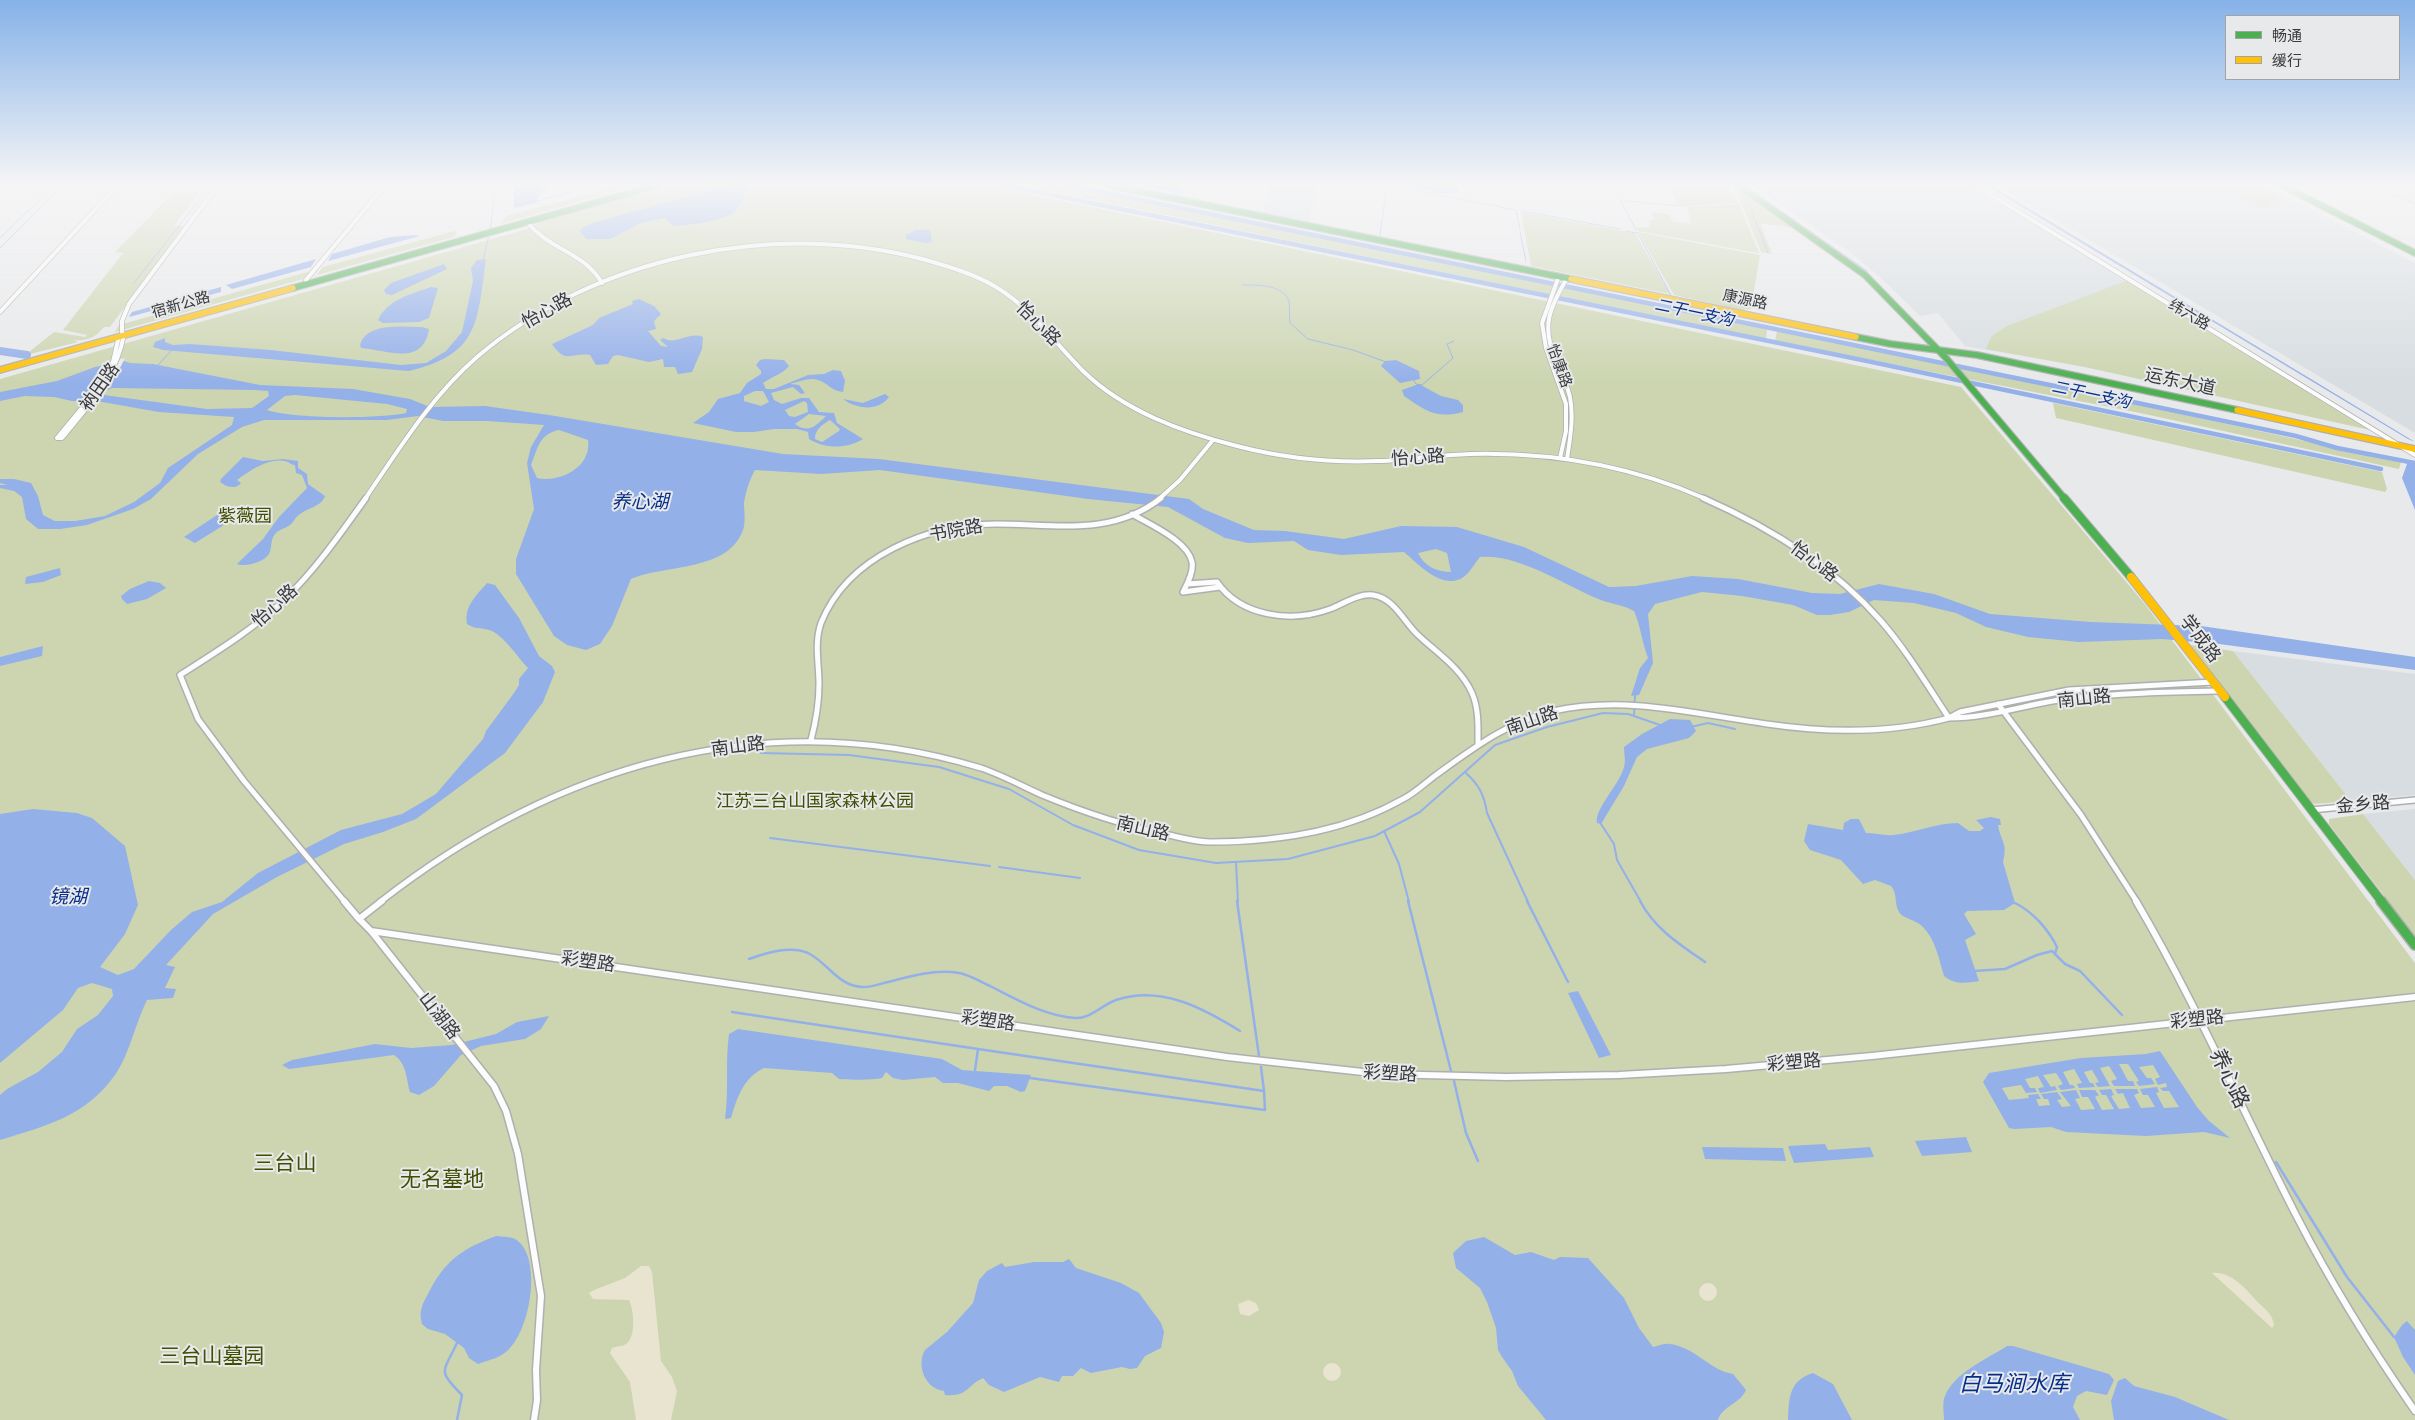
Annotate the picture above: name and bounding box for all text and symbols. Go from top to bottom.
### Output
legend [2225,15,2400,80]
text: 畅通 [2272,27,2302,45]
text: 缓行 [2272,52,2302,70]
street label: 康源路 [1721,287,1769,313]
street label: 宿新公路 [150,288,212,322]
street label: 怡心路 [518,288,576,334]
water label: 二干一支沟 [1653,295,1735,331]
street label: 纬六路 [2165,296,2213,334]
street label: 怡心路 [1011,297,1065,351]
street label: 怡康路 [1543,342,1575,390]
street label: 衲田路 [76,359,124,415]
street label: 运东大道 [2143,364,2217,400]
water label: 二干一支沟 [2050,377,2132,413]
street label: 怡心路 [1390,445,1446,471]
water label: 养心湖 [612,491,668,513]
park label: 紫薇园 [218,506,272,528]
street label: 书院路 [928,516,984,546]
street label: 怡心路 [1786,537,1842,587]
street label: 怡心路 [248,580,302,632]
street label: 学成路 [2175,611,2225,667]
street label: 南山路 [2056,685,2112,713]
street label: 南山路 [1503,702,1561,740]
street label: 南山路 [710,733,766,761]
park label: 江苏三台山国家森林公园 [716,791,914,813]
street label: 金乡路 [2335,792,2391,818]
street label: 南山路 [1114,812,1172,846]
water label: 镜湖 [49,886,87,908]
street label: 彩塑路 [560,948,616,976]
street label: 山湖路 [414,988,464,1044]
street label: 彩塑路 [2169,1006,2225,1034]
street label: 彩塑路 [960,1007,1016,1035]
street label: 养心路 [2204,1045,2254,1113]
street label: 彩塑路 [1766,1050,1822,1076]
street label: 彩塑路 [1362,1062,1418,1086]
park label: 三台山 [254,1151,316,1177]
park label: 无名墓地 [400,1167,484,1193]
park label: 三台山墓园 [160,1344,264,1370]
water label: 白马涧水库 [1959,1372,2069,1398]

